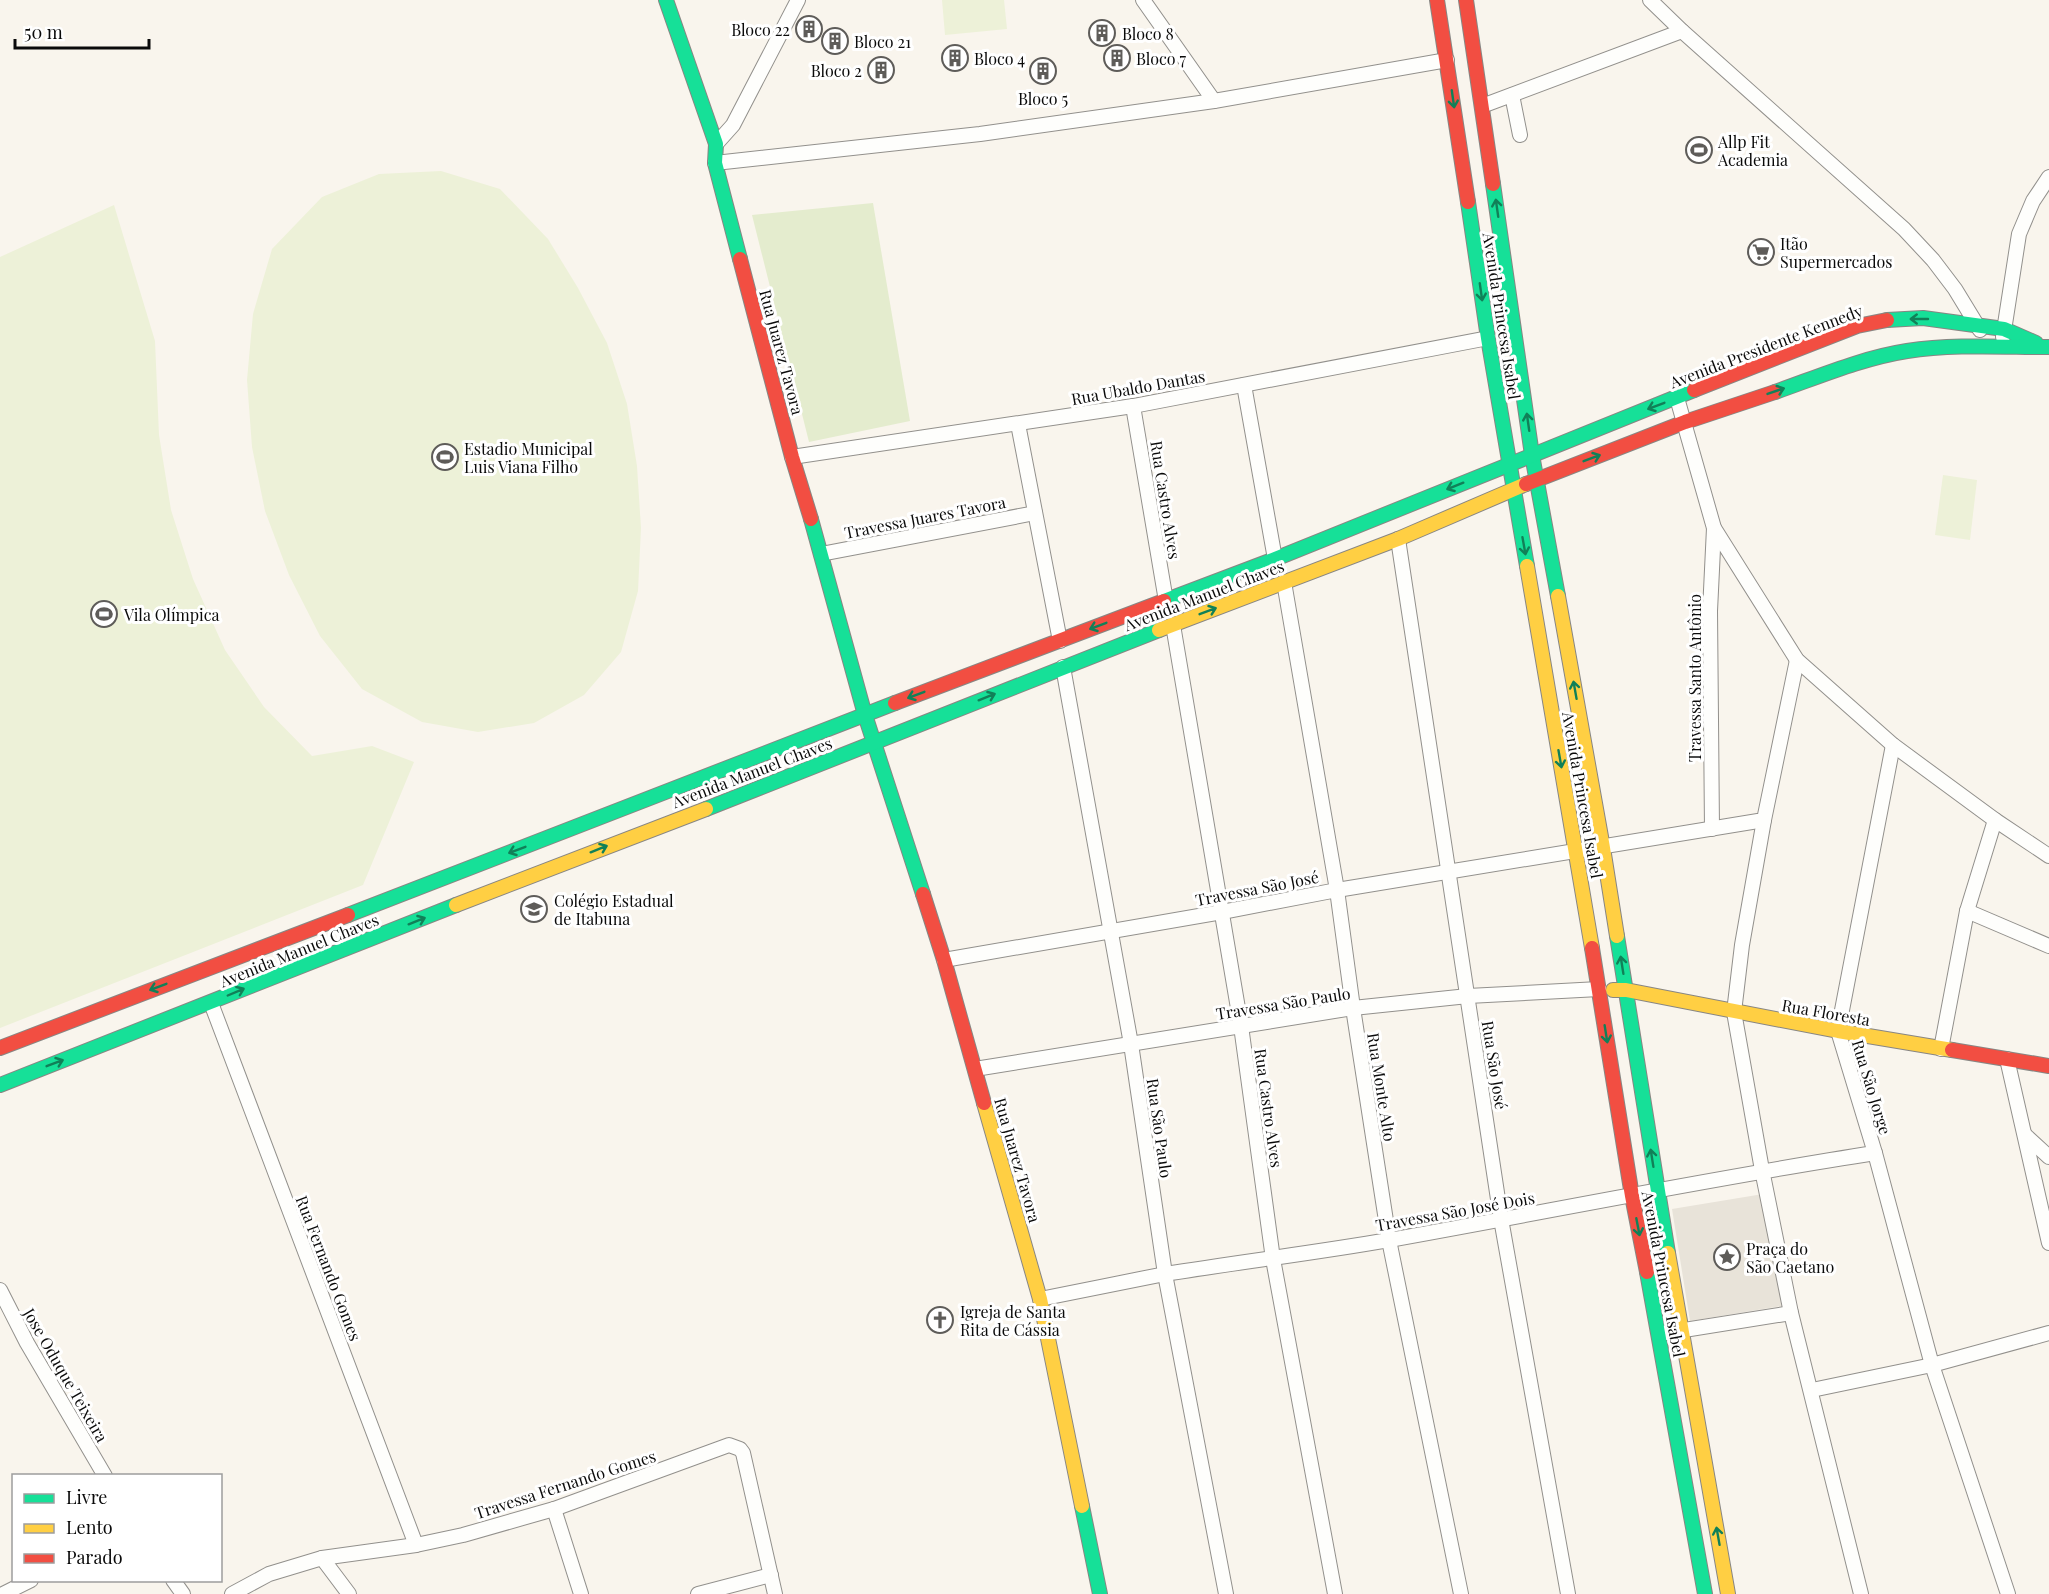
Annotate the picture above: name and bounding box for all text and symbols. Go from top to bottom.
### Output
scale bar [15,12,148,50]
building icon: Bloco 22 [794,14,824,44]
building icon: Bloco 8 [1087,18,1117,48]
place label: Bloco 22 [731,19,790,40]
text: 50 m [24,20,63,44]
place label: Bloco 8 [1122,23,1174,44]
building icon: Bloco 21 [820,26,850,56]
place label: Bloco 21 [854,31,911,52]
building icon: Bloco 4 [940,43,970,73]
building icon: Bloco 7 [1102,43,1132,73]
place label: Bloco 4 [974,48,1025,69]
place label: Bloco 7 [1136,48,1187,69]
building icon: Bloco 2 [866,55,896,85]
building icon: Bloco 5 [1028,56,1058,86]
place label: Bloco 2 [811,60,862,81]
place label: Bloco 5 [1018,88,1068,109]
one-way arrow [1448,89,1459,109]
place label: Allp Fit Academia [1717,131,1788,170]
sports icon: Allp Fit Academia [1684,135,1714,165]
one-way arrow [1491,198,1502,218]
street label: Avenida Princesa Isabel [1478,230,1526,401]
place label: Itão Supermercados [1780,233,1893,272]
supermarket icon: Itão Supermercados [1746,237,1776,267]
one-way arrow [1475,282,1486,302]
street label: Rua Juarez Tavora [755,287,809,417]
street label: Avenida Presidente Kennedy [1666,299,1865,393]
one-way arrow [1910,313,1930,325]
street label: Rua Ubaldo Dantas [1069,365,1207,409]
one-way arrow [1766,385,1785,396]
one-way arrow [1647,401,1666,412]
one-way arrow [1522,412,1533,432]
place label: Estadio Municipal Luis Viana Filho [464,438,593,477]
street label: Rua Castro Alves [1146,439,1186,561]
sports icon: Estadio Municipal Luis Viana Filho [430,442,460,472]
one-way arrow [1583,452,1601,463]
one-way arrow [1447,481,1465,492]
street label: Travessa Juares Tavora [843,491,1007,543]
one-way arrow [1519,536,1530,556]
street label: Avenida Manuel Chaves [1120,555,1287,636]
street label: Travessa Santo Antônio [1684,594,1705,762]
sports icon: Vila Olímpica [89,599,119,629]
place label: Vila Olímpica [123,604,220,625]
one-way arrow [1199,605,1217,616]
one-way arrow [1089,622,1108,633]
one-way arrow [1570,681,1581,701]
one-way arrow [907,691,925,702]
one-way arrow [978,691,996,702]
street label: Avenida Princesa Isabel [1558,709,1608,880]
street label: Avenida Manuel Chaves [668,732,835,813]
one-way arrow [1555,749,1566,769]
one-way arrow [589,843,608,854]
one-way arrow [508,846,526,857]
street label: Travessa São José [1194,866,1320,910]
place label: Colégio Estadual de Itabuna [554,890,674,929]
school or university icon: Colégio Estadual de Itabuna [519,894,549,924]
street label: Avenida Manuel Chaves [215,908,382,992]
one-way arrow [408,915,426,926]
one-way arrow [1616,956,1627,976]
street label: Travessa São Paulo [1214,982,1352,1024]
one-way arrow [149,983,168,994]
one-way arrow [226,986,245,997]
street label: Rua Floresta [1780,994,1872,1030]
street label: Rua São José [1478,1019,1512,1111]
one-way arrow [1601,1024,1612,1044]
street label: Rua Monte Alto [1363,1031,1401,1143]
street label: Rua São Jorge [1848,1037,1896,1137]
street label: Rua Castro Alves [1250,1047,1288,1169]
one-way arrow [45,1057,63,1068]
street label: Rua São Paulo [1143,1077,1177,1179]
street label: Rua Juarez Tavora [990,1095,1046,1225]
one-way arrow [1646,1149,1657,1168]
street label: Travessa São José Dois [1374,1187,1536,1235]
street label: Avenida Princesa Isabel [1637,1188,1690,1359]
street label: Rua Fernando Gomes [292,1192,366,1344]
one-way arrow [1633,1217,1644,1236]
place label: Praça do São Caetano [1746,1238,1835,1277]
place icon: Praça do São Caetano [1712,1242,1742,1272]
place label: Igreja de Santa Rita de Cássia [960,1301,1066,1340]
street label: Jose Oduque Teixeira [19,1303,113,1446]
church icon: Igreja de Santa Rita de Cássia [925,1305,955,1335]
street label: Travessa Fernando Gomes [472,1445,658,1523]
legend [12,1474,222,1582]
text: Livre [66,1485,107,1509]
text: Lento [66,1515,113,1539]
one-way arrow [1712,1527,1723,1547]
text: Parado [66,1545,123,1569]

